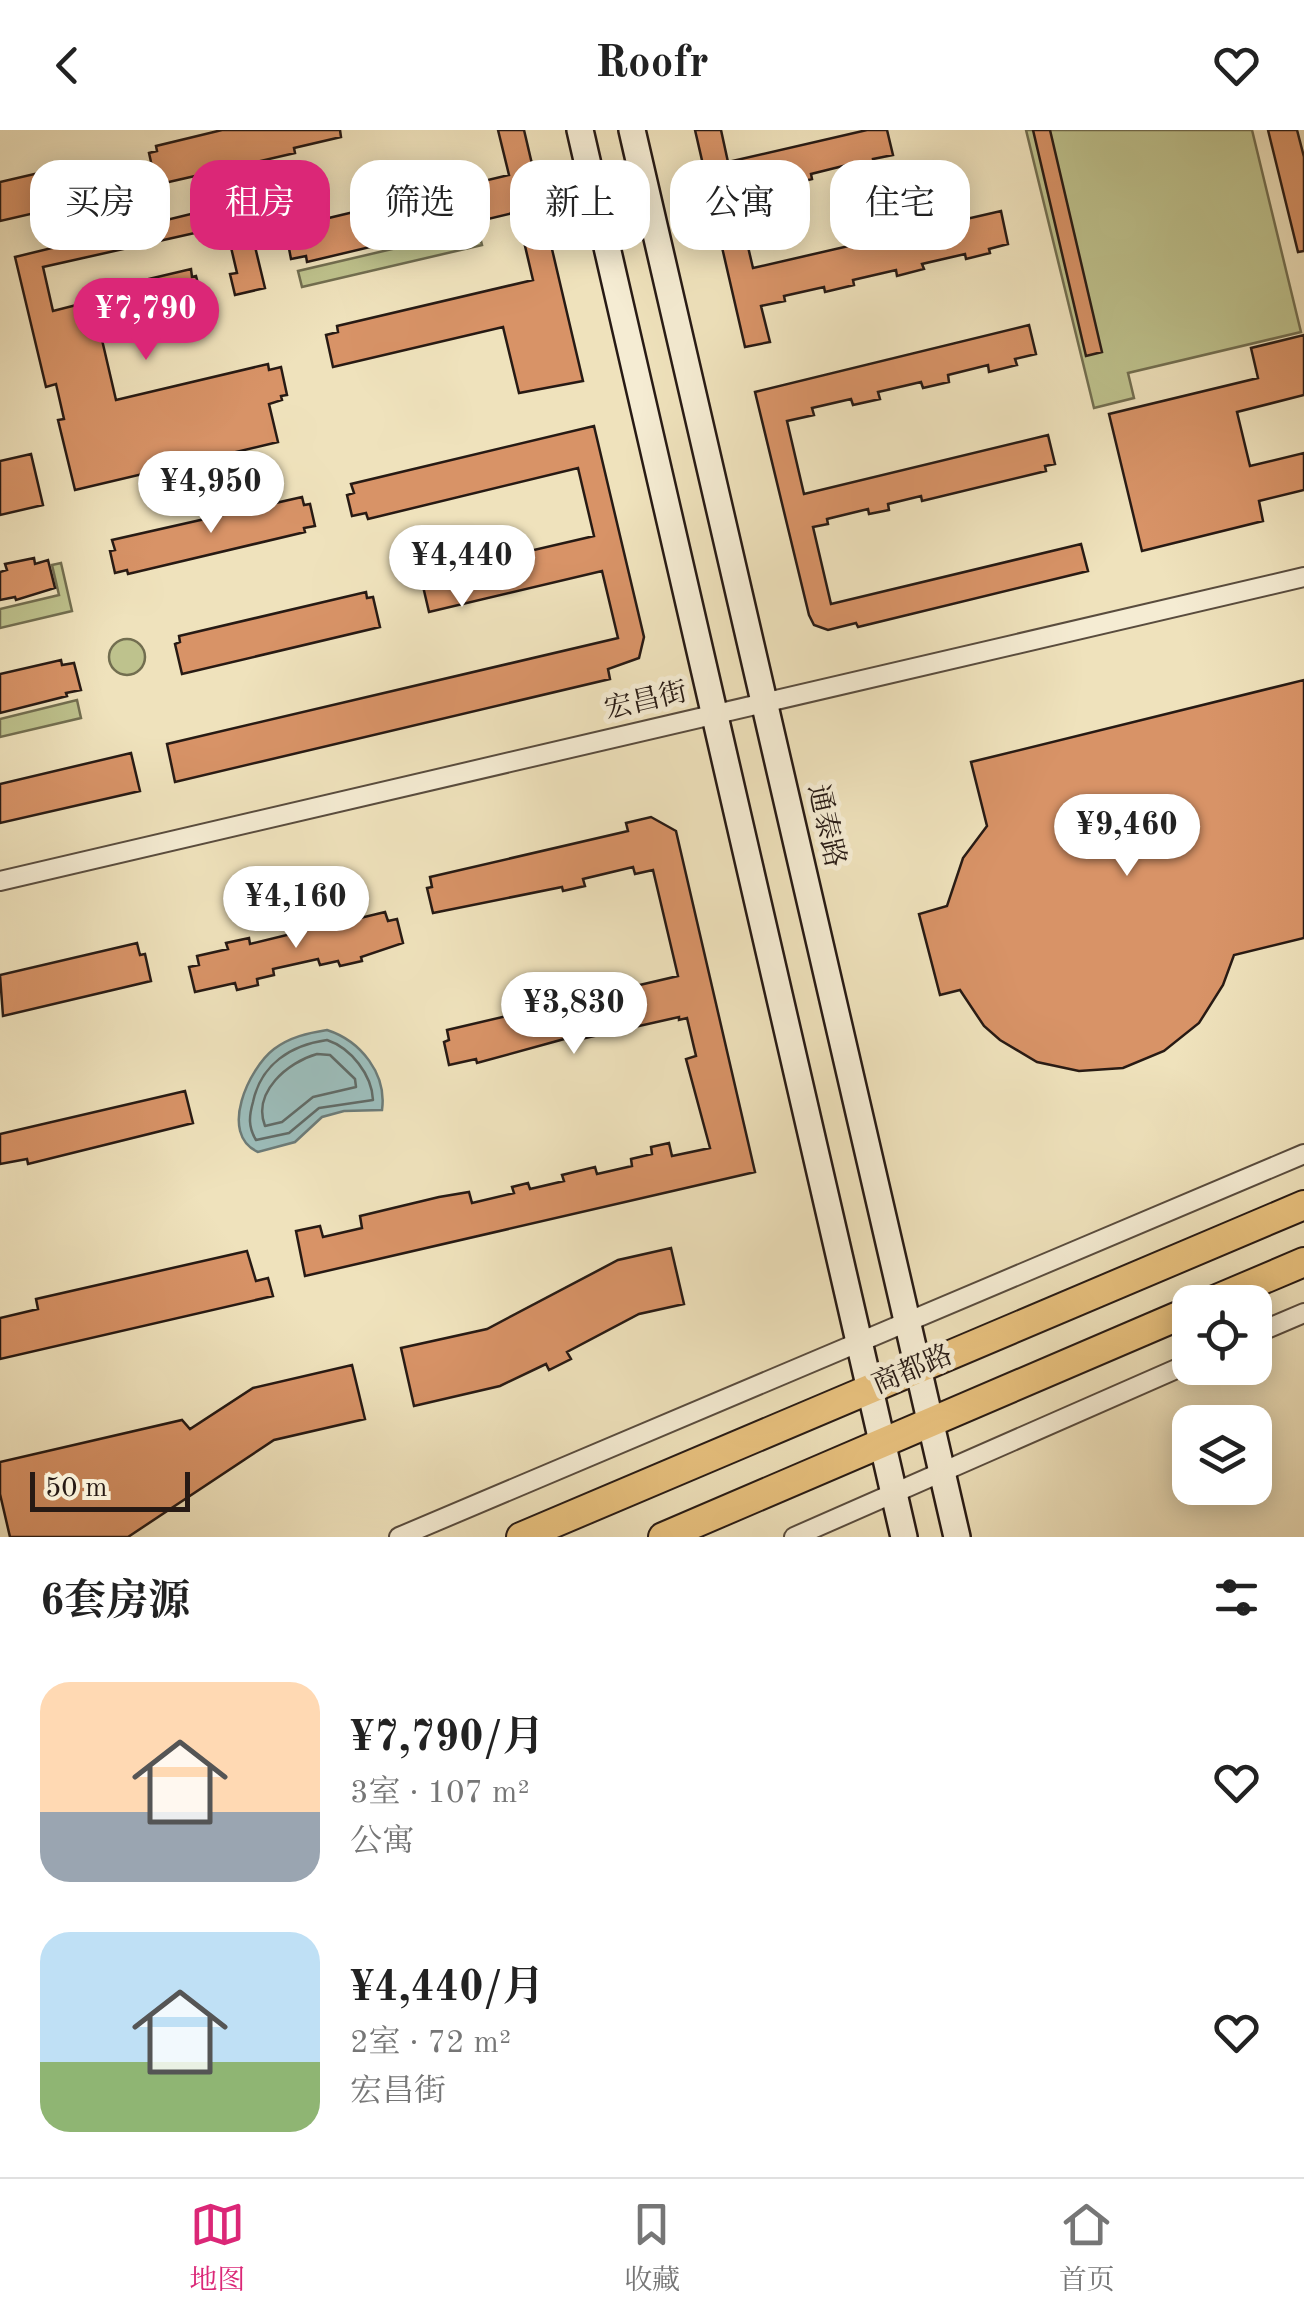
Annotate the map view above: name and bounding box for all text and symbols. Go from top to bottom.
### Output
icon: back [40,38,95,93]
icon: heart [1209,38,1264,93]
text: Roofr [595,42,709,87]
chip: 买房 [30,160,170,250]
chip: 租房 [190,160,330,250]
chip: 筛选 [350,160,490,250]
chip: 新上 [510,160,650,250]
chip: 公寓 [670,160,810,250]
chip: 住宅 [830,160,970,250]
pin: ¥7,790 [65,278,227,363]
text: ¥7,790 [95,294,197,326]
pin: ¥4,950 [130,451,292,536]
text: ¥4,950 [160,467,262,499]
pin: ¥4,440 [381,525,543,610]
text: ¥4,440 [411,541,513,573]
street label: 宏昌街 [601,676,690,725]
street label: 通泰路 [802,781,851,870]
pin: ¥9,460 [1046,794,1208,879]
text: ¥9,460 [1076,810,1178,842]
pin: ¥4,160 [215,866,377,951]
text: ¥4,160 [245,882,347,914]
pin: ¥3,830 [493,972,655,1057]
text: ¥3,830 [523,988,625,1020]
map controls [1172,1285,1272,1505]
button: locate [1172,1285,1272,1385]
street label: 商都路 [868,1339,957,1400]
button: layers [1172,1405,1272,1505]
scale bar [30,1467,190,1512]
text: 50 m [45,1475,108,1503]
icon: filters [1209,1570,1264,1625]
text: 6套房源 [40,1582,190,1624]
text: ¥7,790/月 [350,1718,544,1760]
icon: home [120,1722,240,1842]
icon: heart [1209,1755,1264,1810]
text: 3室 · 107 m² [350,1778,530,1810]
text: 公寓 [350,1827,414,1859]
text: ¥4,440/月 [350,1968,544,2010]
icon: home [120,1972,240,2092]
icon: heart [1209,2005,1264,2060]
text: 2室 · 72 m² [350,2028,511,2060]
text: 宏昌街 [350,2077,446,2109]
tab: 地图 [189,2197,245,2300]
tab: 收藏 [624,2197,680,2300]
tab: 首页 [1059,2197,1115,2300]

